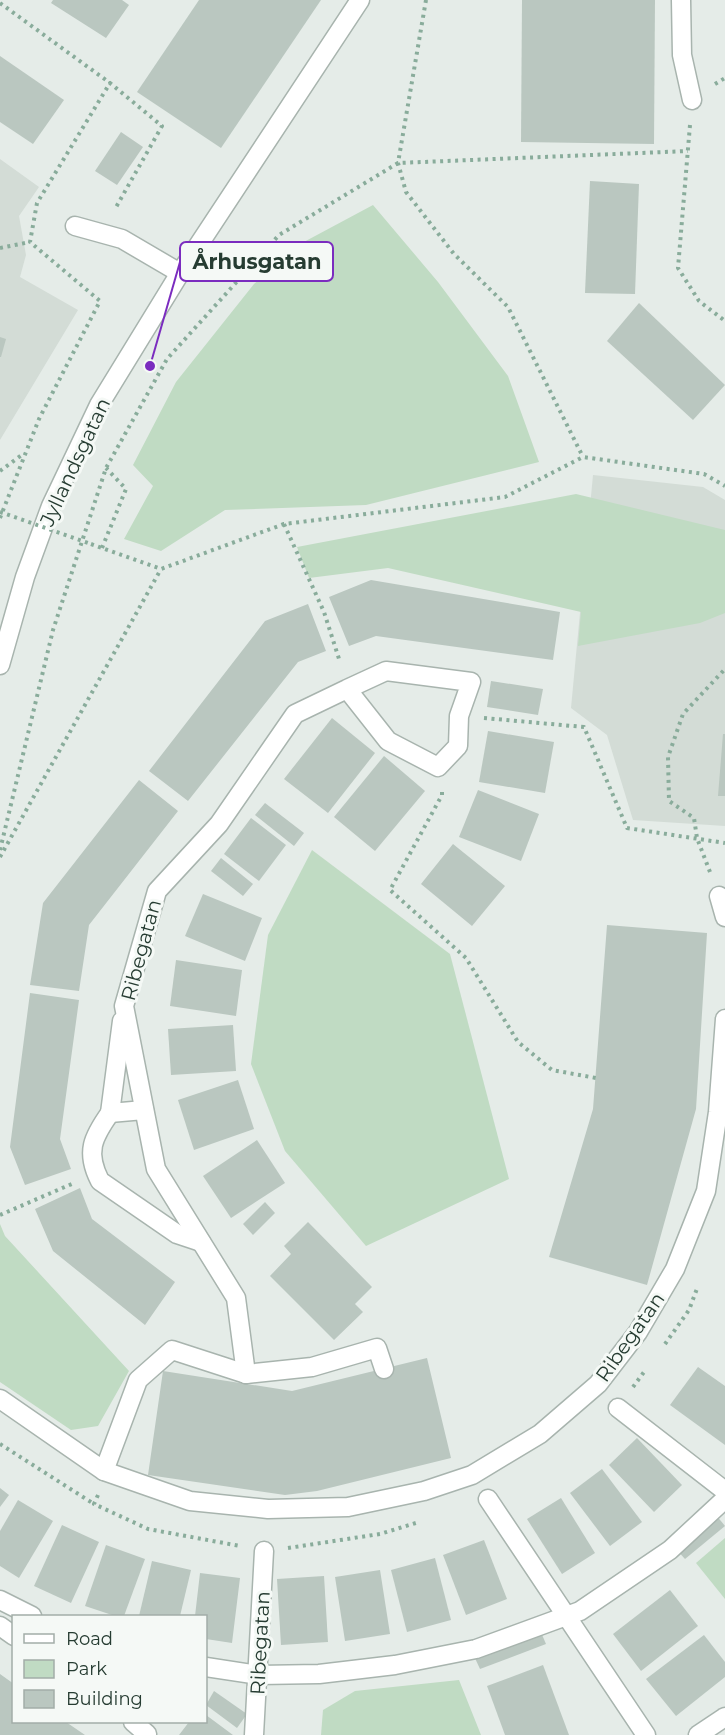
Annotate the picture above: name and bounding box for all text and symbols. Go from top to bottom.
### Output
callout: Århusgatan [180,242,333,281]
text: Århusgatan [191,247,322,274]
street label: Jyllandsgatan [34,394,115,531]
street label: Ribegatan [116,897,166,1003]
street label: Ribegatan [590,1288,670,1386]
street label: Ribegatan [245,1590,275,1696]
legend [12,1615,207,1723]
text: Road [66,1628,113,1650]
text: Park [66,1658,107,1680]
text: Building [66,1688,143,1710]

